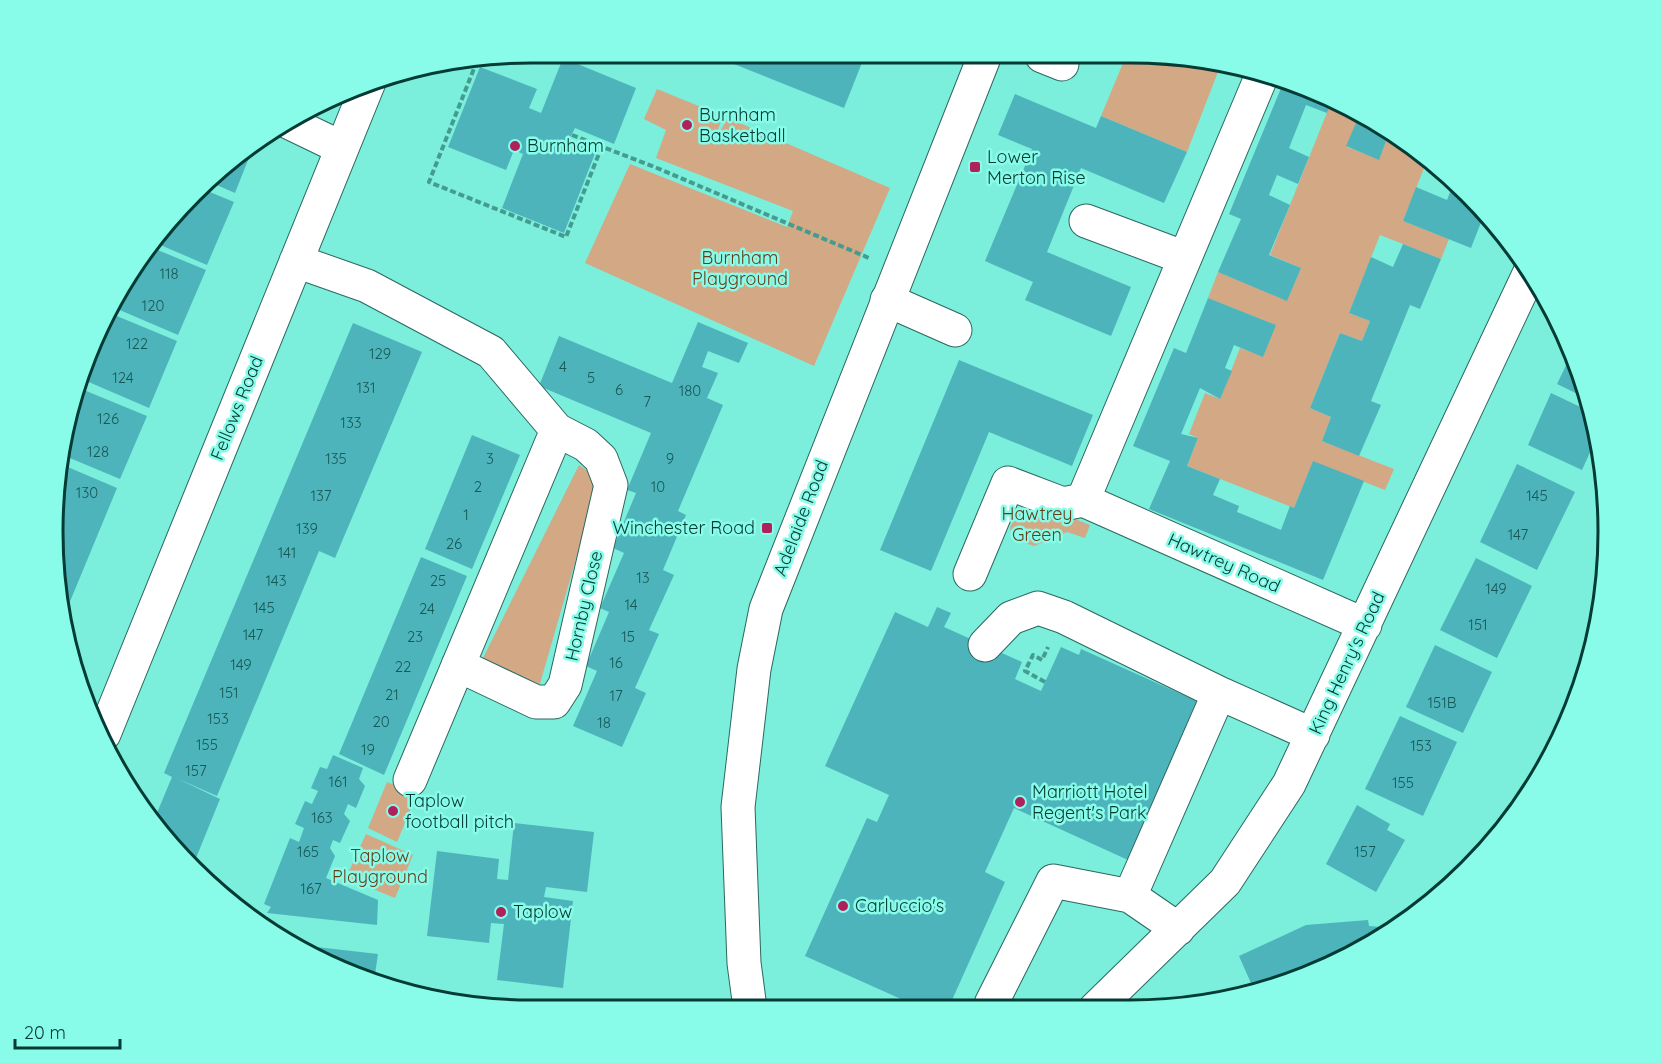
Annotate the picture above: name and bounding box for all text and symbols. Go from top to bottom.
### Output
place label: Burnham Basketball [699,103,786,147]
marker: Burnham Basketball [680,118,694,132]
place label: Burnham [527,134,604,157]
marker: Burnham [508,139,522,153]
place label: Lower Merton Rise [987,145,1086,189]
marker: Lower Merton Rise [968,160,982,174]
park label: Burnham Playground [692,246,788,290]
house number: 118 [159,264,179,283]
house number: 120 [142,296,164,315]
house number: 122 [126,334,148,353]
house number: 129 [369,344,391,363]
street label: Fellows Road [205,352,268,463]
house number: 4 [559,357,567,376]
house number: 124 [112,368,134,387]
house number: 5 [587,368,595,387]
house number: 131 [357,378,375,397]
house number: 6 [615,380,623,399]
house number: 180 [679,381,701,400]
house number: 7 [643,392,651,411]
house number: 126 [97,409,119,428]
house number: 133 [340,413,362,432]
house number: 128 [87,442,109,461]
house number: 135 [325,449,347,468]
house number: 3 [486,449,494,468]
house number: 9 [666,449,674,468]
street label: Adelaide Road [768,457,833,579]
house number: 2 [474,477,482,496]
house number: 10 [651,477,665,496]
house number: 130 [76,483,98,502]
house number: 137 [310,486,332,505]
house number: 145 [1526,486,1548,505]
park label: Hawtrey Green [1001,502,1073,546]
house number: 1 [463,505,469,524]
place label: Winchester Road [613,516,755,539]
house number: 139 [296,519,318,538]
marker: Winchester Road [760,521,774,535]
house number: 147 [1508,525,1529,544]
street label: Hawtrey Road [1164,527,1284,598]
house number: 26 [446,534,462,553]
house number: 141 [278,543,296,562]
street label: Hornby Close [560,549,607,663]
house number: 13 [636,568,650,587]
house number: 143 [265,571,287,590]
house number: 25 [430,571,446,590]
house number: 149 [1485,579,1507,598]
street label: King Henry's Road [1303,588,1390,738]
house number: 14 [624,595,638,614]
house number: 145 [253,598,275,617]
house number: 24 [419,599,435,618]
house number: 151 [1468,615,1488,634]
house number: 147 [243,625,264,644]
house number: 23 [407,627,423,646]
house number: 15 [621,627,635,646]
house number: 16 [609,653,623,672]
house number: 149 [230,655,252,674]
house number: 22 [395,657,411,676]
house number: 151 [219,683,239,702]
house number: 21 [385,685,399,704]
house number: 17 [609,686,623,705]
house number: 151B [1427,693,1457,712]
house number: 153 [207,709,229,728]
house number: 20 [372,712,390,731]
house number: 18 [597,713,611,732]
house number: 155 [196,735,218,754]
house number: 153 [1410,736,1432,755]
house number: 19 [361,740,375,759]
house number: 157 [185,761,207,780]
house number: 161 [328,772,348,791]
house number: 155 [1392,773,1414,792]
place label: Marriott Hotel Regent's Park [1032,780,1148,824]
place label: Taplow football pitch [405,789,514,833]
marker: Marriott Hotel Regent's Park [1013,795,1027,809]
marker: Taplow football pitch [386,804,400,818]
house number: 163 [311,808,333,827]
house number: 165 [297,842,319,861]
house number: 157 [1354,842,1376,861]
park label: Taplow Playground [332,844,428,888]
house number: 167 [300,879,322,898]
place label: Carluccio's [855,894,944,917]
marker: Carluccio's [836,899,850,913]
place label: Taplow [513,900,572,923]
marker: Taplow [494,905,508,919]
scale bar [15,1012,120,1050]
text: 20 m [24,1021,66,1044]

